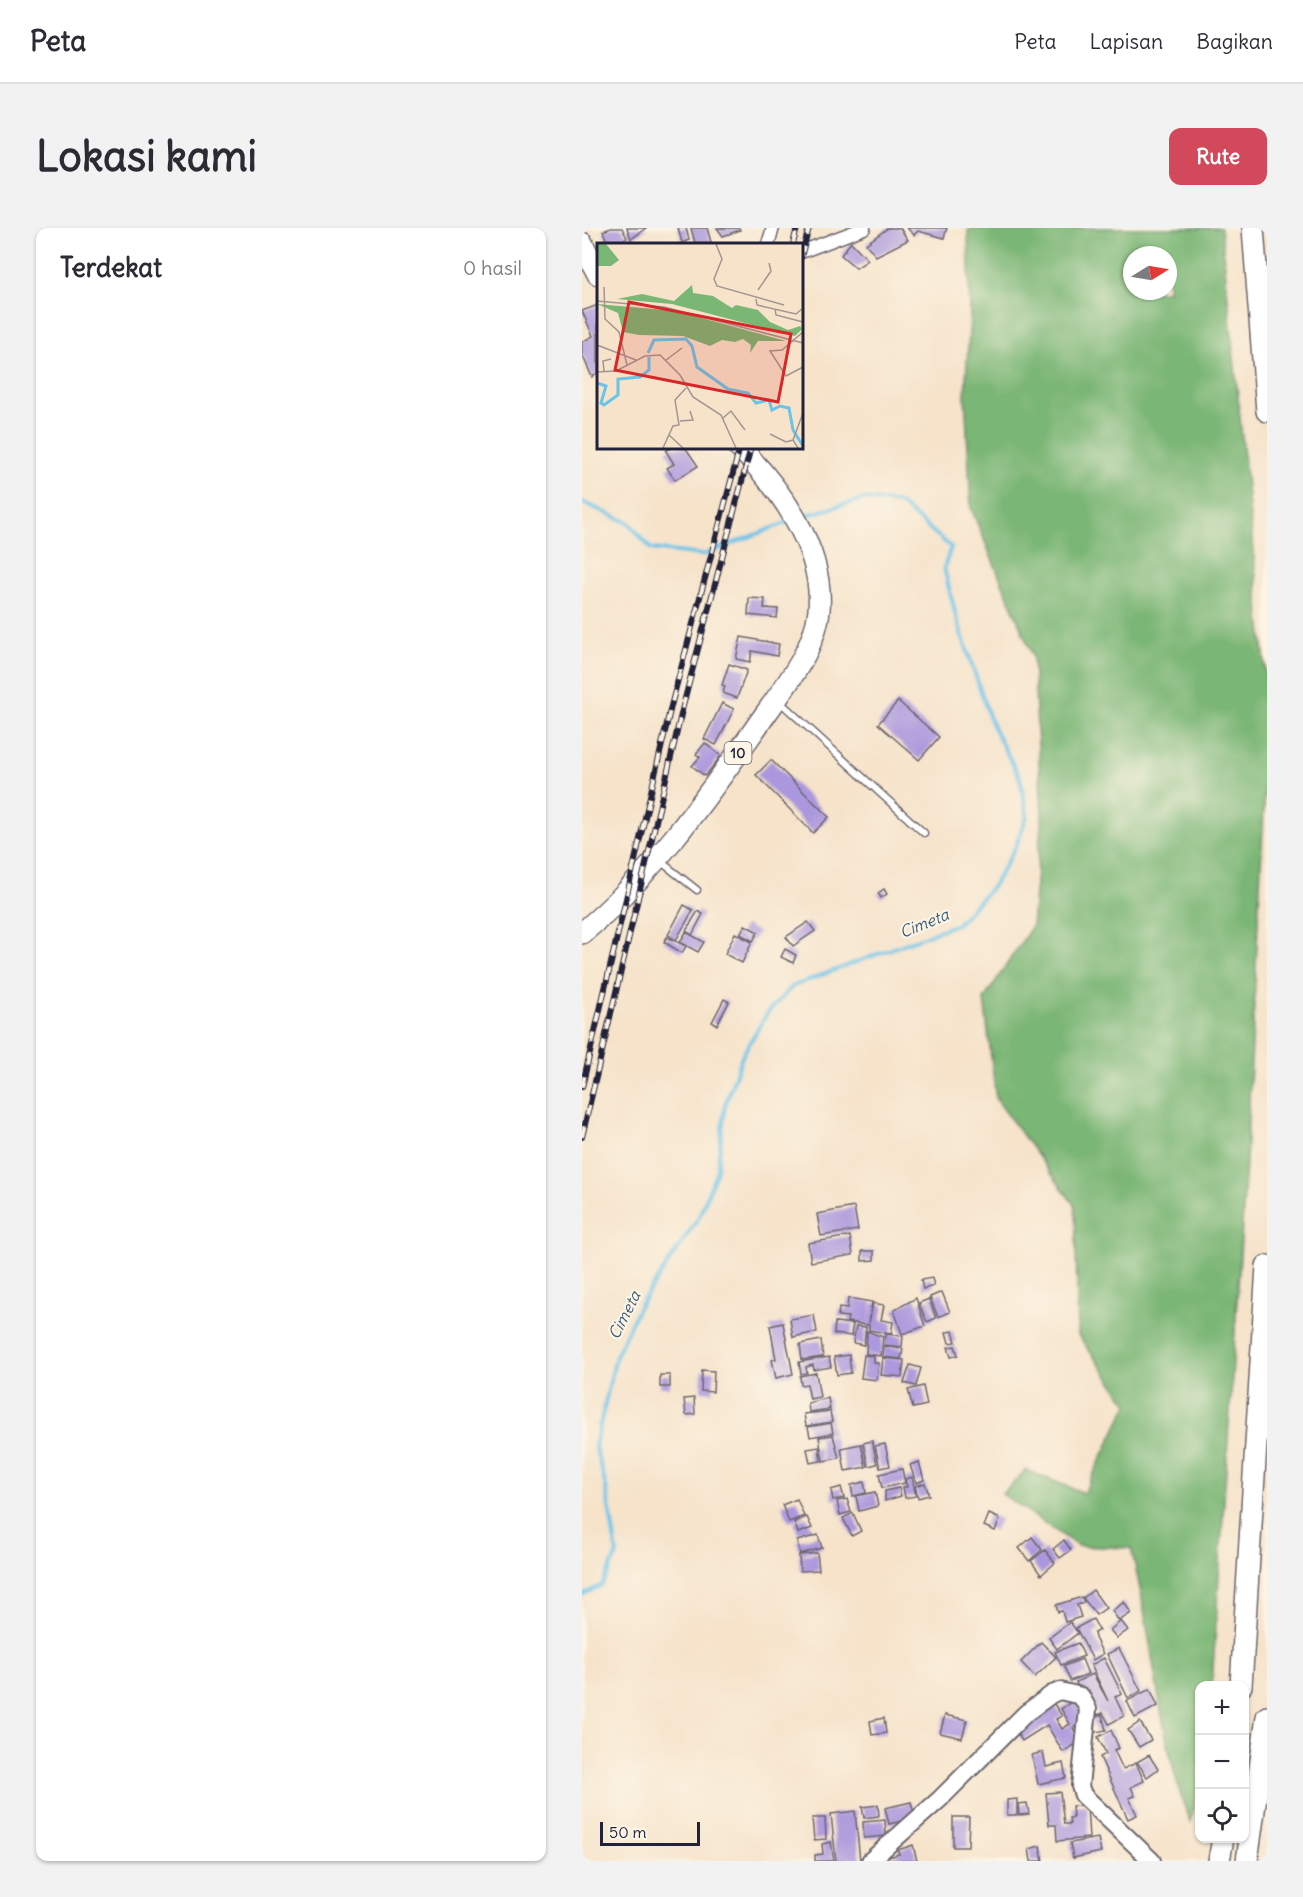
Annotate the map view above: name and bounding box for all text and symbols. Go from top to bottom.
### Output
text: Peta [30,23,86,59]
text: Peta [1014,28,1057,55]
text: Lapisan [1090,28,1163,55]
text: Bagikan [1196,28,1273,55]
button: Rute [1169,128,1267,185]
text: Lokasi kami [36,130,257,182]
inset map [597,243,802,448]
north arrow [1123,246,1177,300]
text: Terdekat [60,251,162,284]
text: 0 hasil [463,255,522,280]
road number: 10 [724,742,752,764]
water label: Cimeta [896,904,952,942]
water label: Cimeta [603,1287,645,1342]
map controls [1195,1681,1249,1843]
button: + [1195,1681,1249,1735]
button: − [1195,1735,1249,1789]
button: locate [1195,1789,1249,1843]
scale bar [600,1819,700,1846]
text: 50 m [609,1822,647,1842]

